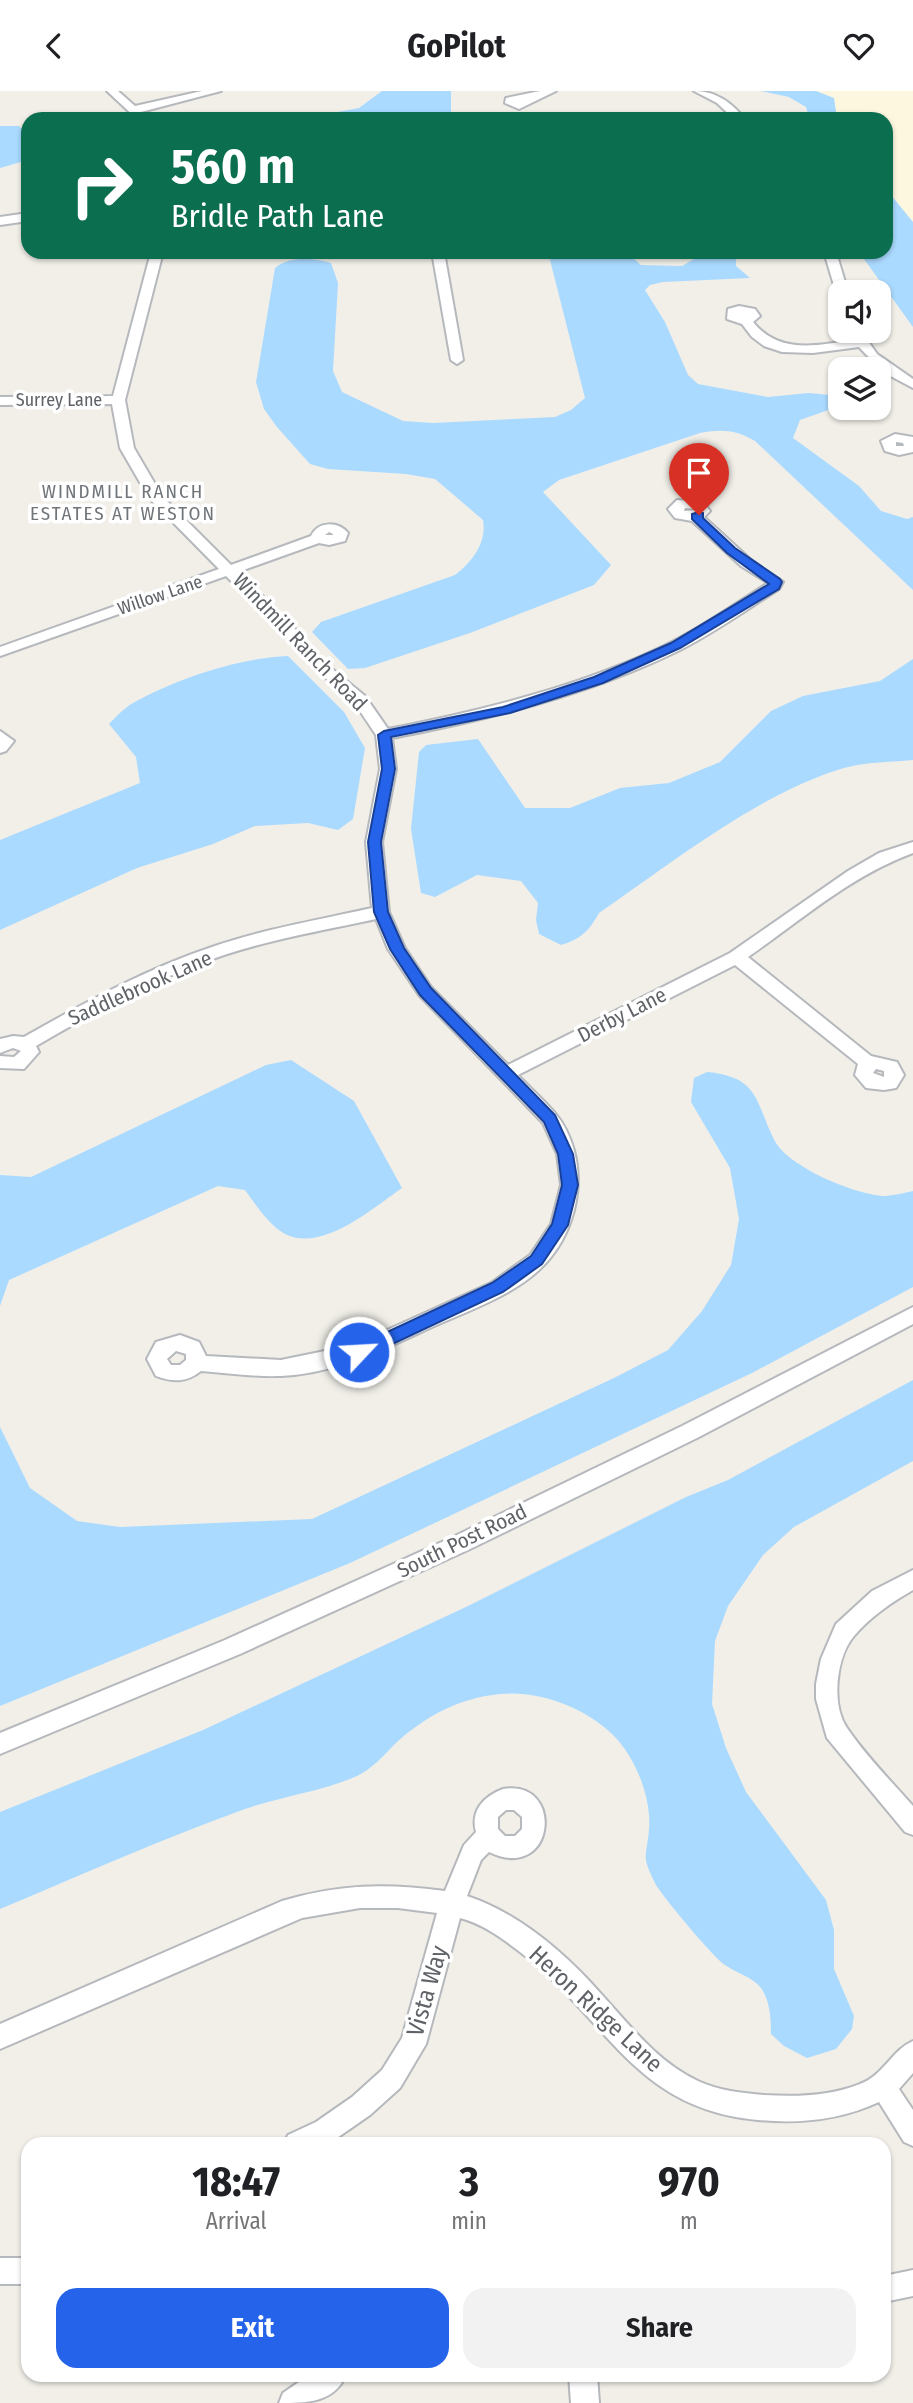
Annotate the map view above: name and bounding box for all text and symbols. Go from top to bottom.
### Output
icon: back [35,27,73,65]
text: GoPilot [407,27,506,65]
icon: heart [840,27,878,65]
text: 560 m [171,137,295,196]
icon: right [56,140,147,231]
text: Bridle Path Lane [171,197,384,235]
map controls [828,280,891,420]
button: sound [828,280,891,343]
button: layers [828,357,891,420]
street label: Surrey Lane [16,389,102,411]
pin [669,443,729,515]
icon: arrive [680,454,718,492]
district label: WINDMILL RANCH ESTATES AT WESTON [30,480,216,525]
street label: Windmill Ranch Road [227,568,373,716]
street label: Willow Lane [115,570,205,620]
street label: Saddlebrook Lane [64,945,216,1031]
street label: Derby Lane [573,982,671,1048]
position arrow [322,1315,396,1389]
street label: South Post Road [393,1498,531,1584]
street label: Heron Ridge Lane [524,1940,668,2078]
street label: Vista Way [401,1942,453,2040]
text: 18:47 [192,2157,280,2207]
text: 3 [459,2157,479,2207]
text: 970 [658,2157,720,2207]
text: Arrival [206,2207,267,2235]
text: min [451,2207,487,2235]
text: m [680,2207,698,2235]
button: Exit [56,2288,449,2368]
button: Share [463,2288,856,2368]

